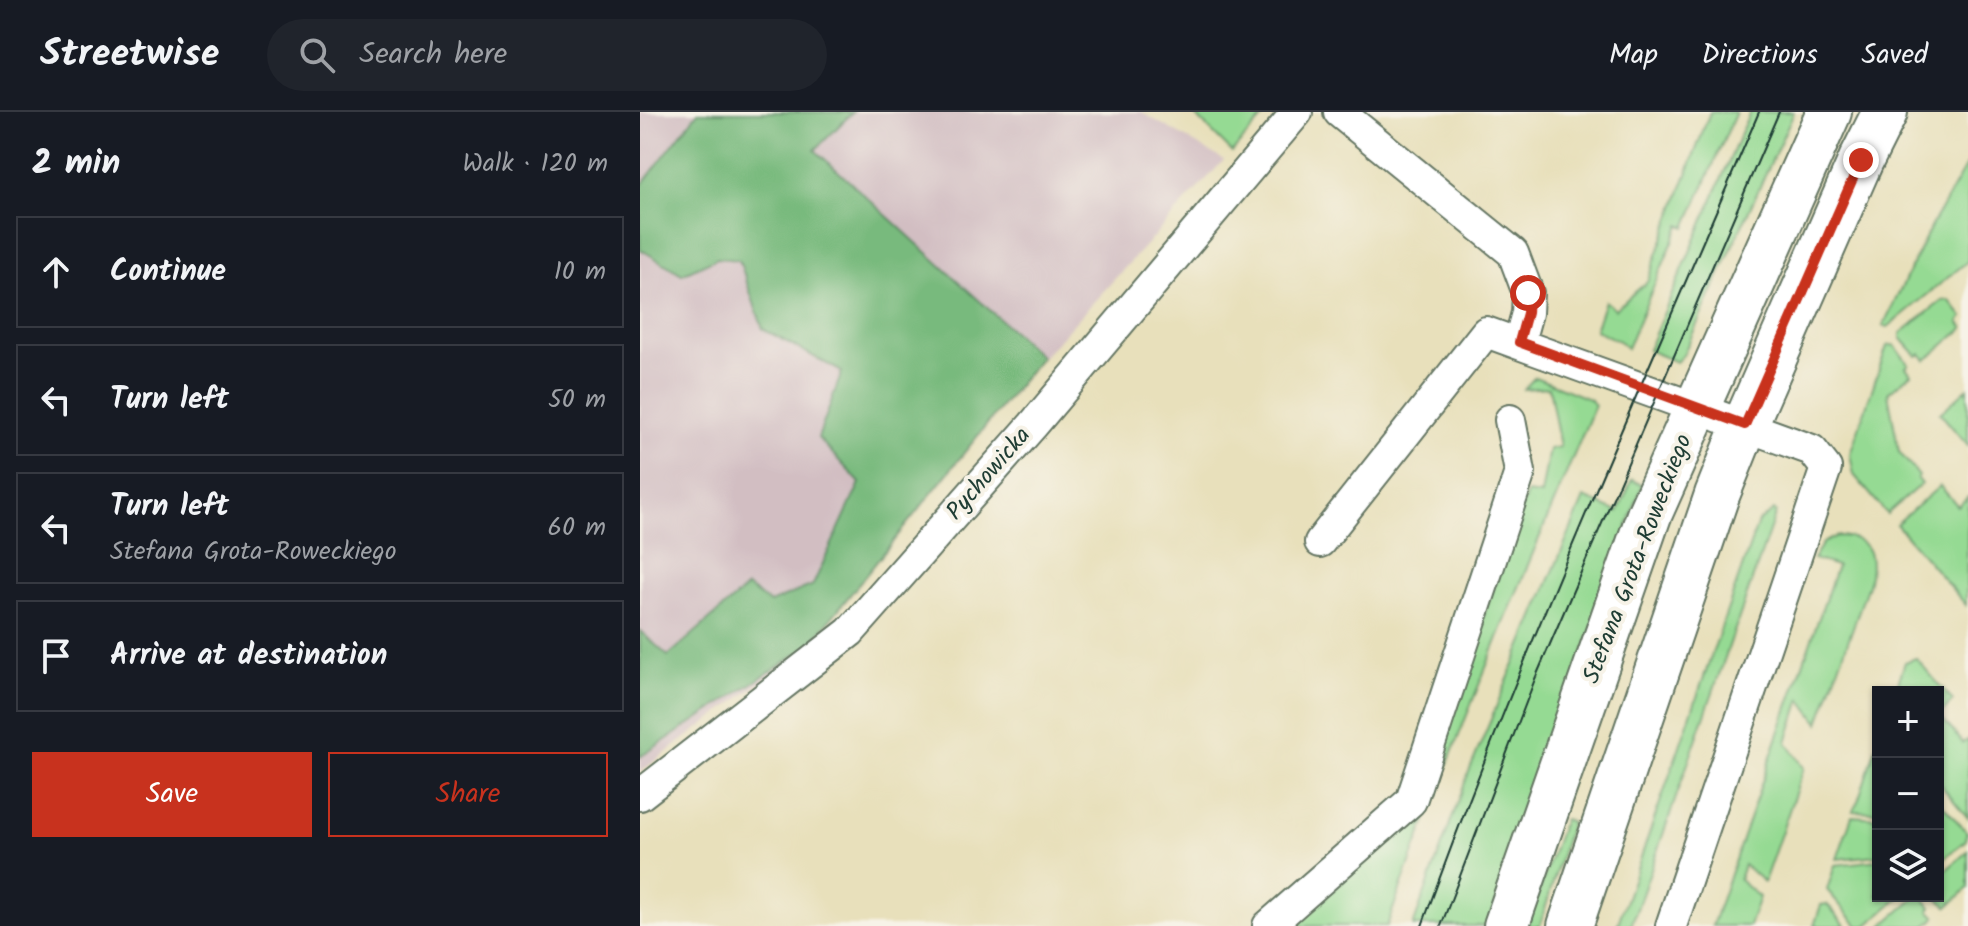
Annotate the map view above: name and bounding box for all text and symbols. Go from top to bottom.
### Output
search box [267,19,827,91]
text: Streetwise [40,25,219,85]
text: Search here [359,31,507,79]
icon: search [295,33,339,77]
text: Map [1609,33,1658,78]
text: Directions [1702,33,1818,78]
text: Saved [1862,33,1928,78]
text: 2 min [32,137,120,191]
route end [1843,142,1879,178]
text: Walk · 120 m [463,143,608,185]
text: Continue [110,248,226,296]
icon: ahead [34,250,78,294]
text: 10 m [554,251,606,293]
route start [1510,275,1546,311]
text: Turn left [110,376,229,424]
icon: left [34,378,78,422]
text: 50 m [548,379,606,421]
street label: Pychowicka [937,418,1041,530]
street label: Stefana Grota-Roweckiego [1572,428,1704,689]
text: Turn left [110,483,229,531]
icon: left [34,506,78,550]
text: 60 m [547,507,606,549]
text: Stefana Grota-Roweckiego [110,531,396,573]
text: Arrive at destination [110,632,387,680]
icon: arrive [34,634,78,678]
map controls [1872,686,1944,902]
button: + [1872,686,1944,758]
button: Save [32,752,312,837]
button: Share [328,752,608,837]
button: − [1872,758,1944,830]
button: layers [1872,830,1944,902]

